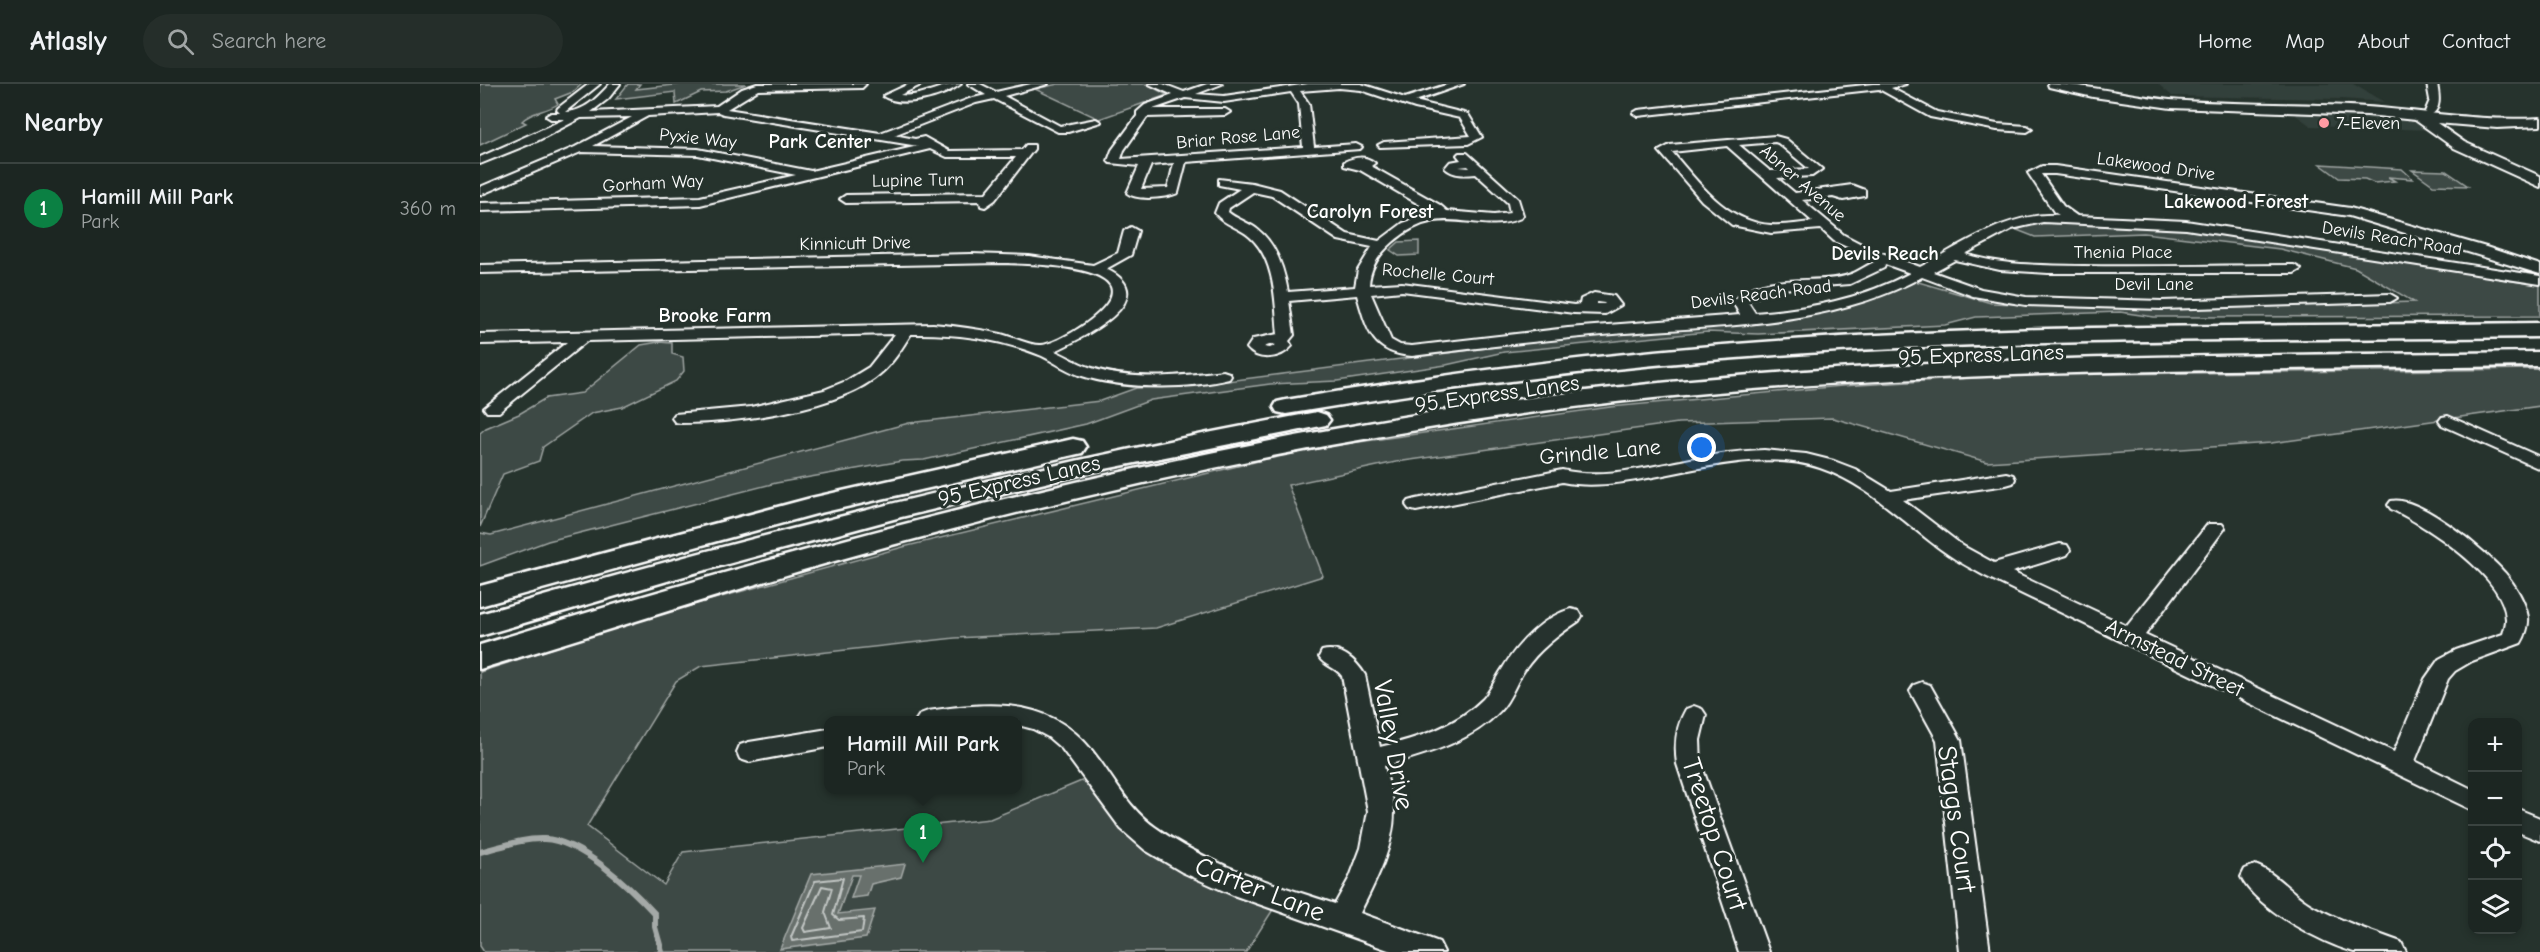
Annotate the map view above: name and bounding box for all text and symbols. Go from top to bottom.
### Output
search box [143,14,563,68]
text: Atlasly [30,25,107,57]
icon: search [164,25,197,58]
text: Search here [212,28,326,54]
text: Home [2198,29,2252,53]
text: Map [2285,29,2325,53]
text: About [2358,29,2409,53]
text: Contact [2442,29,2510,53]
text: Nearby [24,108,103,138]
place label: 7-Eleven [2336,113,2400,134]
marker: 7-Eleven [2317,116,2331,130]
street label: Briar Rose Lane [1175,122,1301,153]
street label: Pyxie Way [658,124,739,153]
district label: Park Center [769,130,871,153]
street label: Abner Avenue [1755,140,1850,226]
street label: Lakewood Drive [2095,148,2216,185]
street label: Lupine Turn [872,169,964,192]
street label: Gorham Way [602,170,705,197]
text: Hamill Mill Park [81,184,233,210]
district label: Lakewood Forest [2164,190,2309,213]
text: 1 [40,197,47,220]
text: 360 m [400,197,456,220]
district label: Carolyn Forest [1307,200,1434,223]
text: Park [81,210,119,233]
street label: Devils Reach Road [2320,217,2463,260]
street label: Kinnicutt Drive [799,232,911,255]
district label: Devils Reach [1831,242,1939,265]
street label: Thenia Place [2074,242,2172,263]
street label: Rochelle Court [1381,259,1496,290]
street label: Devil Lane [2115,274,2193,295]
street label: Devils Reach Road [1690,275,1833,314]
district label: Brooke Farm [659,304,771,327]
street label: 95 Express Lanes [1898,339,2064,371]
street label: 95 Express Lanes [1413,370,1581,418]
your location [1687,433,1716,462]
street label: Grindle Lane [1538,434,1662,470]
street label: 95 Express Lanes [936,450,1103,512]
street label: Armstead Street [2101,613,2249,703]
street label: Valley Drive [1367,678,1420,812]
popup [824,716,1022,794]
map controls [2468,718,2522,934]
button: + [2468,718,2522,772]
text: Hamill Mill Park [847,731,999,757]
street label: Staggs Court [1931,744,1982,896]
street label: Treetop Court [1675,754,1754,916]
text: Park [847,757,885,780]
button: − [2468,772,2522,826]
pin: 1 [904,814,942,863]
button: locate [2468,826,2522,880]
street label: Carter Lane [1190,850,1329,928]
button: layers [2468,880,2522,934]

